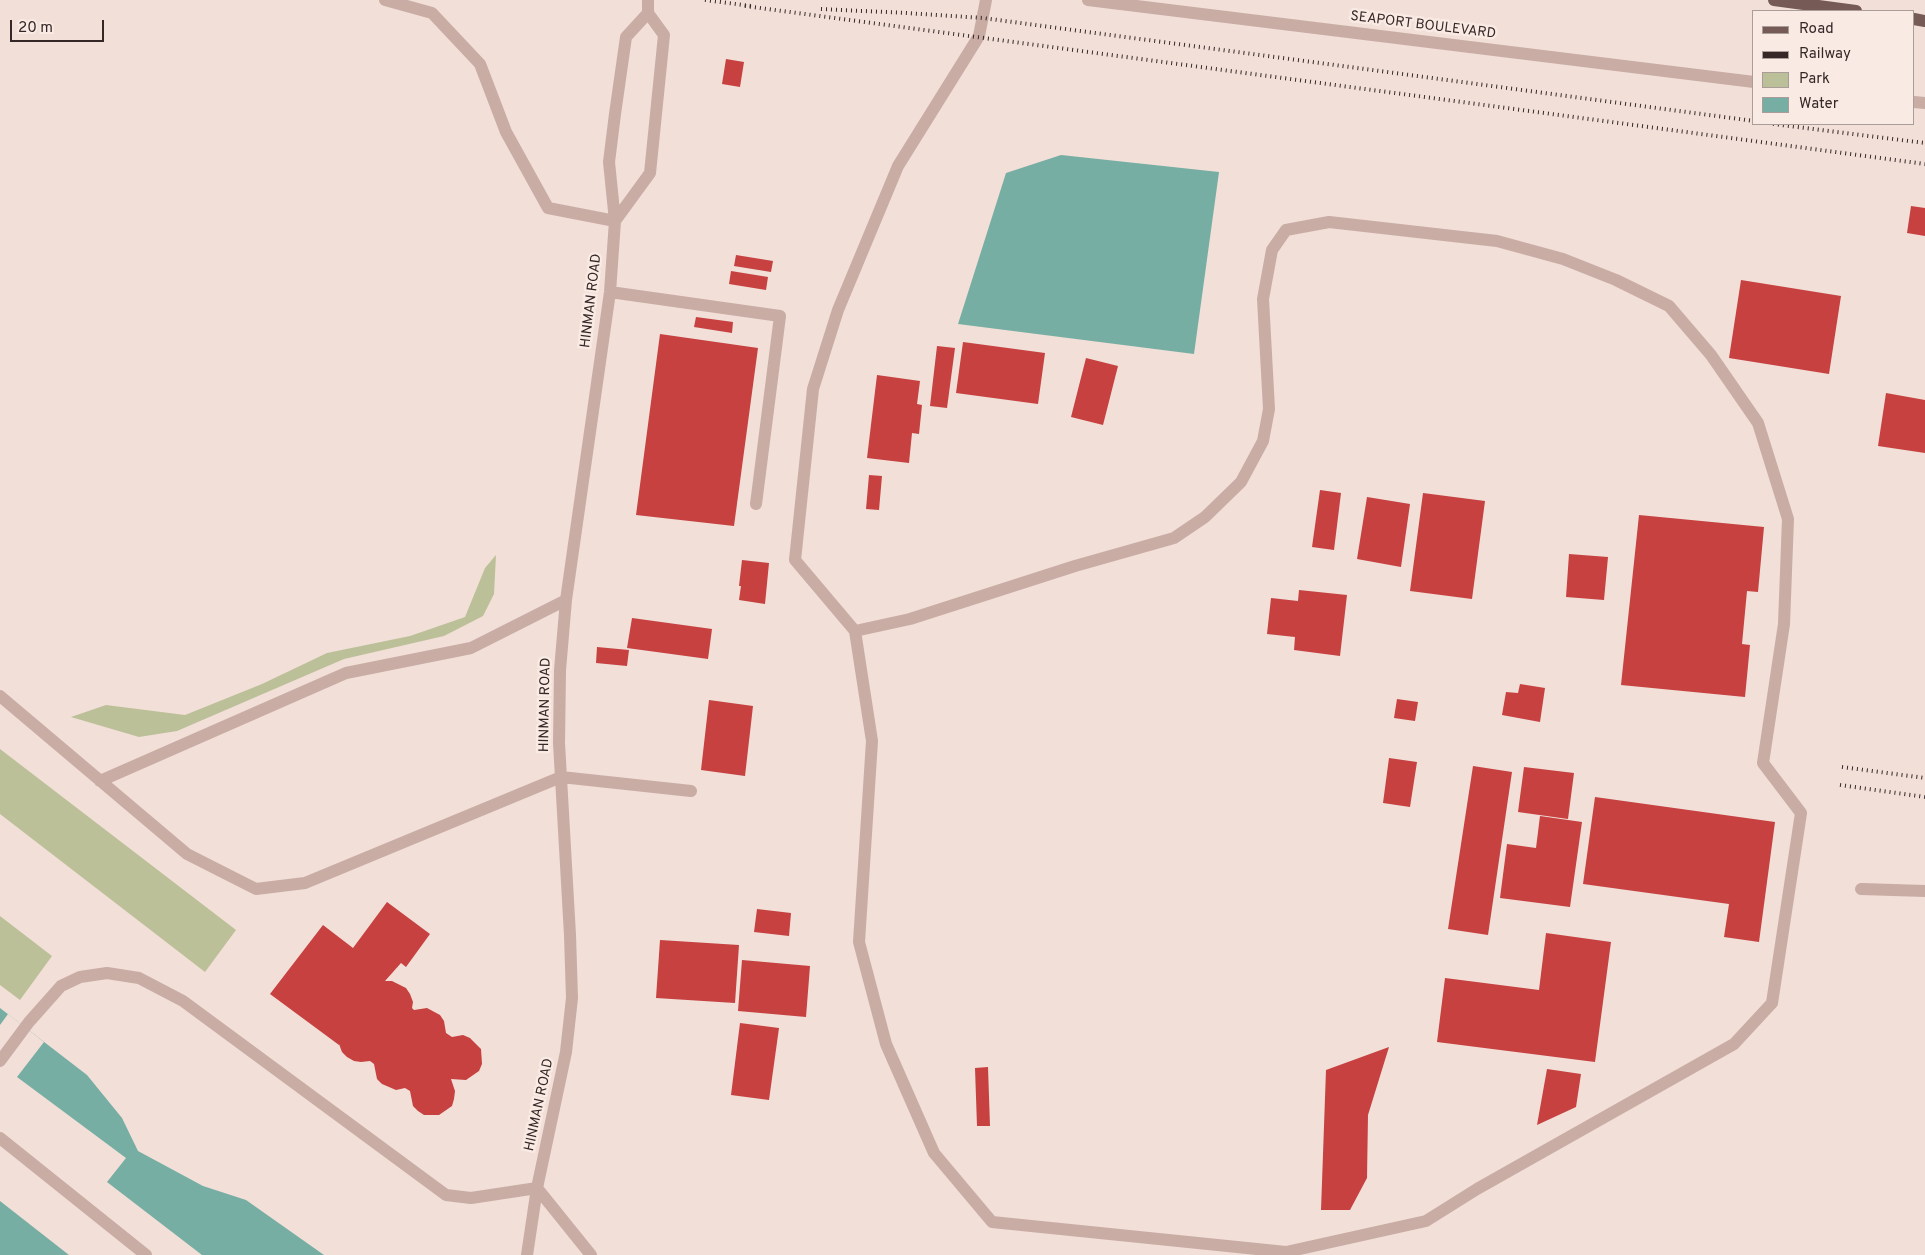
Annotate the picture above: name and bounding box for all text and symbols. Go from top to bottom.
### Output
street label: SEAPORT BOULEVARD [1349,9,1497,43]
scale bar [12,10,106,42]
legend [1752,10,1915,125]
text: 20 m [18,19,53,38]
text: Road [1799,20,1834,39]
text: Railway [1799,45,1851,64]
text: Park [1799,70,1830,89]
text: Water [1799,95,1838,114]
street label: HINMAN ROAD [578,253,606,349]
street label: HINMAN ROAD [537,658,555,752]
street label: HINMAN ROAD [522,1057,558,1153]

